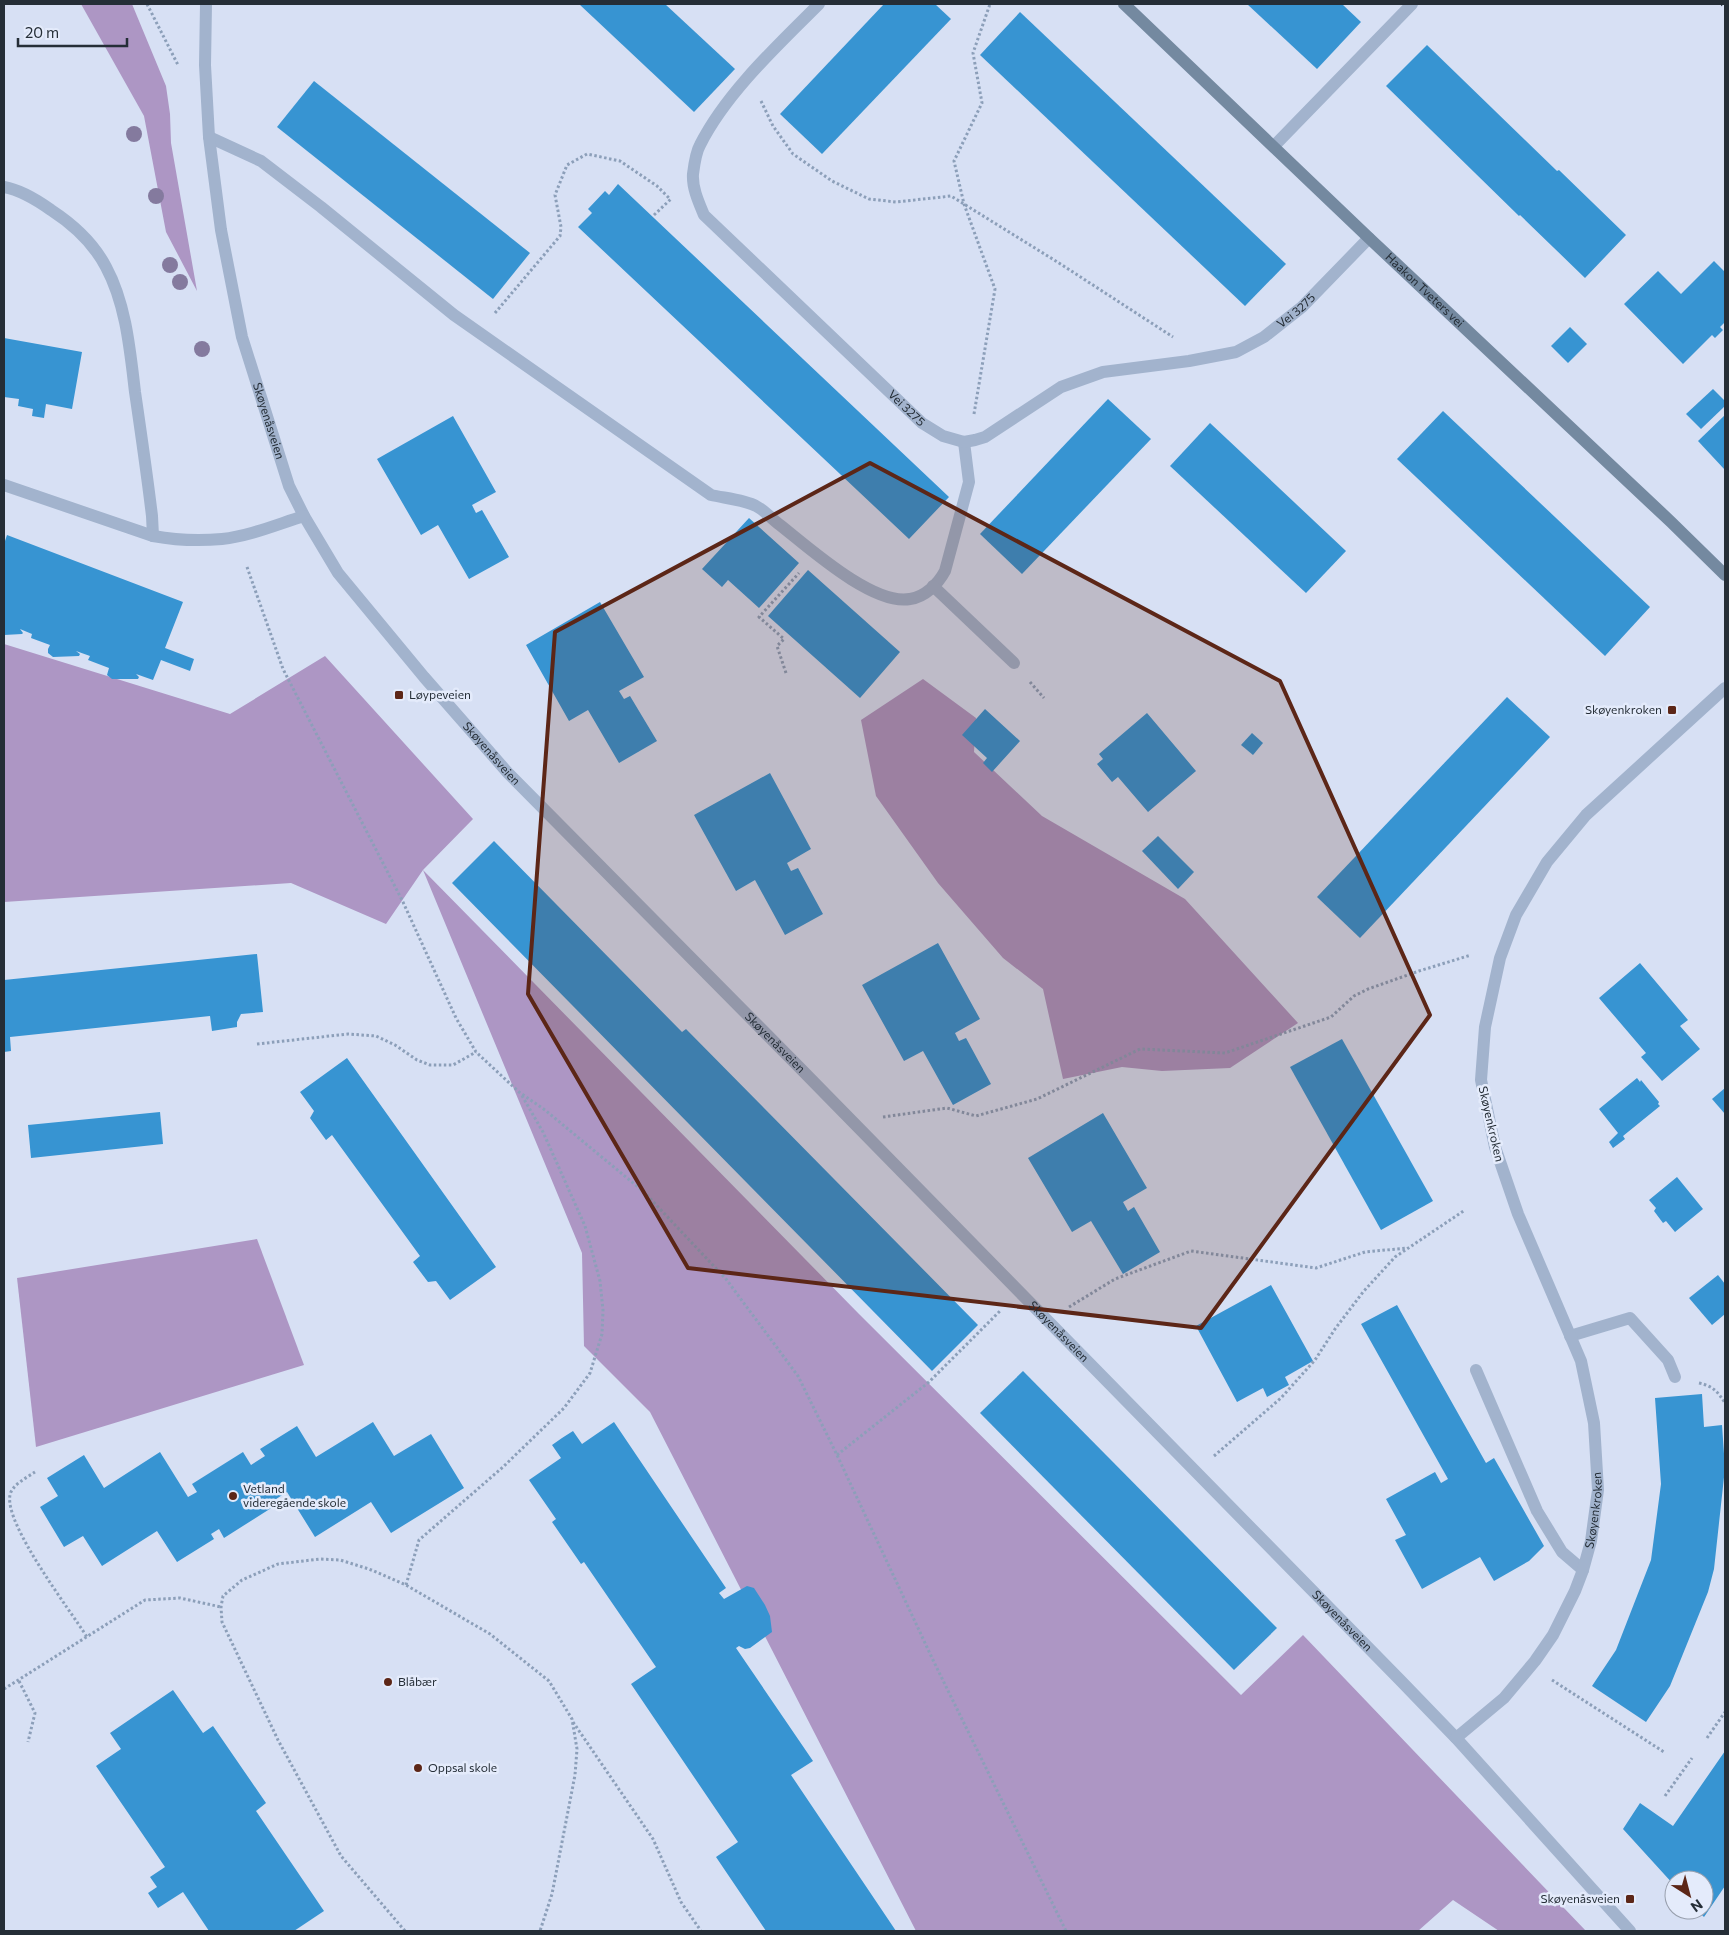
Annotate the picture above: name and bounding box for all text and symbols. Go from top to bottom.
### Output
scale bar [18,15,126,47]
text: 20 m [25,23,59,41]
street label: Haakon Tveters vei [1383,249,1467,330]
street label: Vei 3275 [1274,290,1318,330]
street label: Skøyenåsveien [251,381,288,461]
street label: Vei 3275 [886,387,929,428]
place label: Løypeveien [409,687,471,701]
marker: Løypeveien [393,689,405,701]
place label: Skøyenkroken [1585,702,1662,716]
marker: Skøyenkroken [1666,704,1678,716]
street label: Skøyenåsveien [460,718,524,787]
street label: Skøyenåsveien [743,1009,809,1075]
street label: Skøyenkroken [1476,1085,1507,1163]
street label: Skøyenåsveien [1026,1298,1092,1364]
street label: Skøyenkroken [1581,1472,1604,1550]
place label: Vetland videregående skole [243,1481,346,1509]
marker: Vetland videregående skole [227,1490,239,1502]
street label: Skøyenåsveien [1310,1587,1376,1654]
place label: Blåbær [398,1674,437,1688]
marker: Blåbær [382,1676,394,1688]
place label: Oppsal skole [428,1760,497,1774]
marker: Oppsal skole [412,1762,424,1774]
north arrow [1664,1870,1714,1920]
place label: Skøyenåsveien [1540,1891,1620,1905]
marker: Skøyenåsveien [1624,1893,1636,1905]
text: N [1688,1896,1706,1916]

